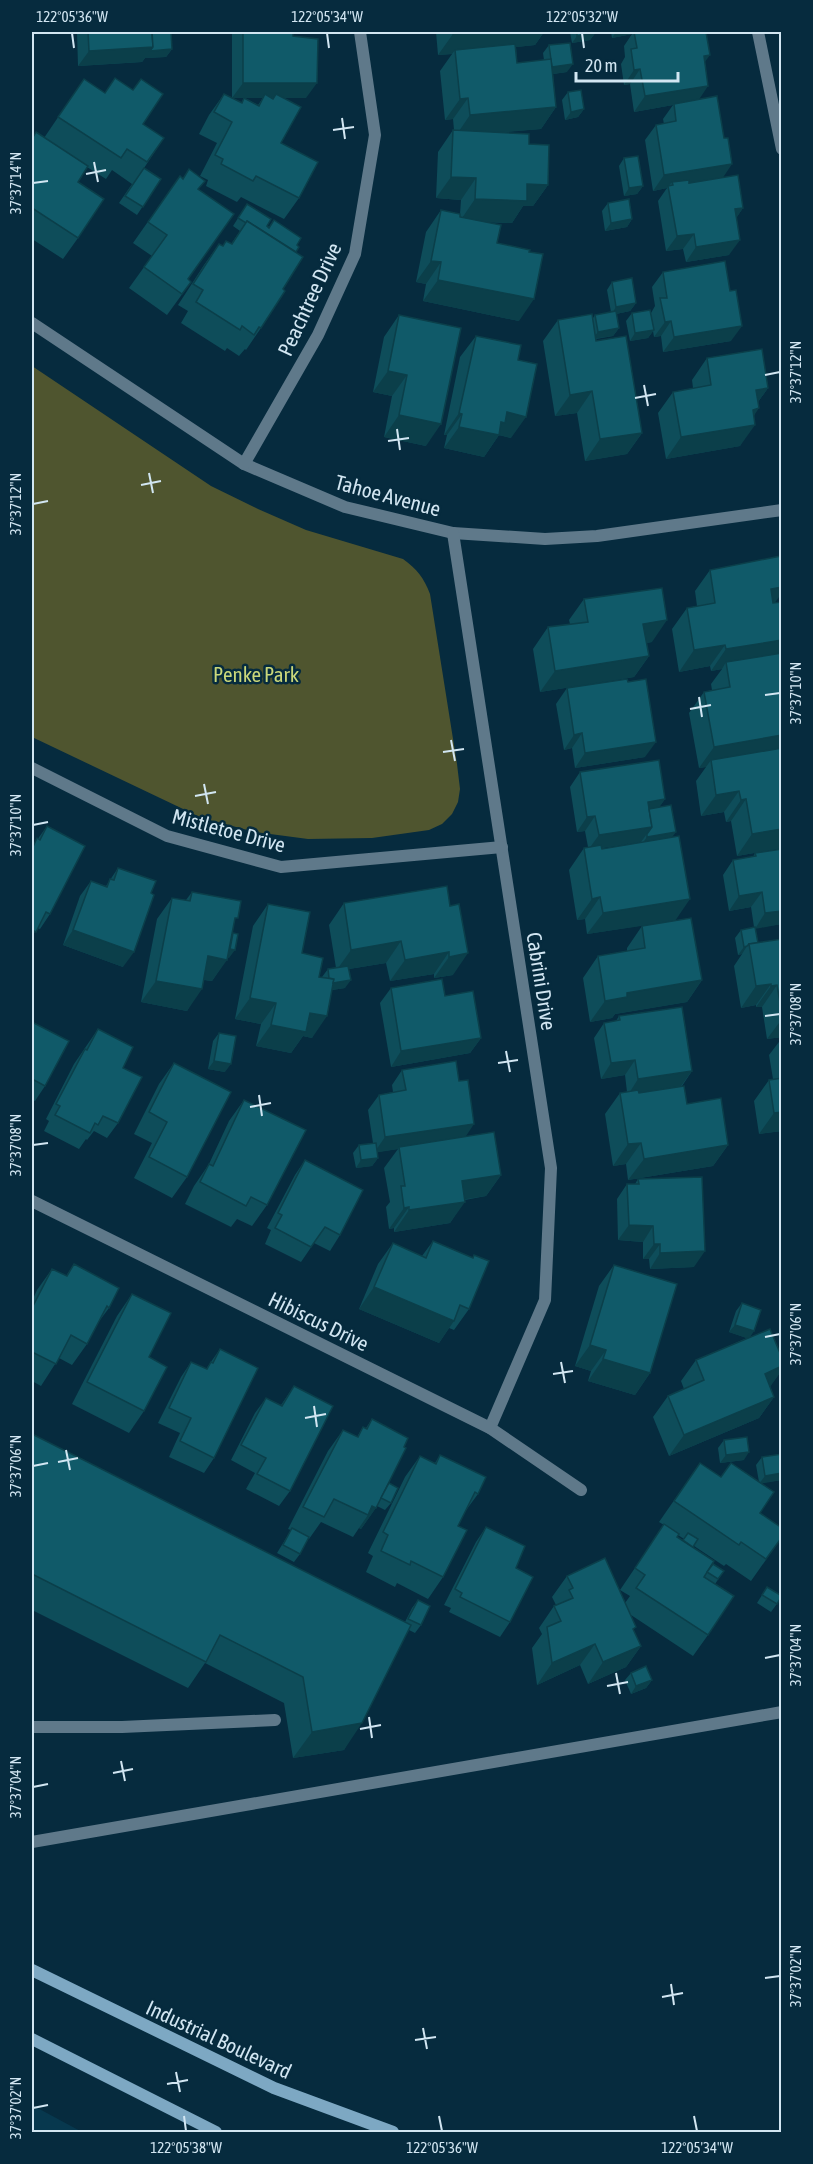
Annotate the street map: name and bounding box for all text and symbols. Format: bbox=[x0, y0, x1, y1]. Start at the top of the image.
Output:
text: 122°05'36"W bbox=[36, 8, 108, 25]
text: 122°05'34"W bbox=[291, 8, 363, 25]
text: 122°05'32"W bbox=[546, 8, 618, 25]
scale bar bbox=[576, 45, 678, 83]
text: 20 m bbox=[585, 55, 617, 76]
text: 37°37'14"N bbox=[7, 152, 24, 214]
street label: Peachtree Drive bbox=[272, 239, 346, 359]
text: 37°37'12"N bbox=[787, 341, 804, 403]
street label: Tahoe Avenue bbox=[333, 469, 443, 521]
text: 37°37'12"N bbox=[7, 473, 24, 535]
park label: Penke Park bbox=[213, 662, 299, 686]
text: 37°37'10"N bbox=[787, 662, 804, 724]
text: 37°37'10"N bbox=[7, 794, 24, 856]
street label: Mistletoe Drive bbox=[170, 803, 288, 857]
street label: Cabrini Drive bbox=[522, 930, 562, 1032]
text: 37°37'08"N bbox=[787, 983, 804, 1045]
text: 37°37'08"N bbox=[7, 1114, 24, 1176]
street label: Hibiscus Drive bbox=[265, 1286, 373, 1356]
text: 37°37'06"N bbox=[787, 1303, 804, 1365]
text: 37°37'06"N bbox=[7, 1435, 24, 1497]
text: 37°37'04"N bbox=[787, 1624, 804, 1686]
text: 37°37'04"N bbox=[7, 1756, 24, 1818]
text: 37°37'02"N bbox=[787, 1945, 804, 2007]
street label: Industrial Boulevard bbox=[143, 1995, 295, 2083]
text: 37°37'02"N bbox=[7, 2077, 24, 2139]
text: 122°05'38"W bbox=[150, 2139, 222, 2156]
text: 122°05'36"W bbox=[406, 2139, 478, 2156]
text: 122°05'34"W bbox=[661, 2139, 733, 2156]

